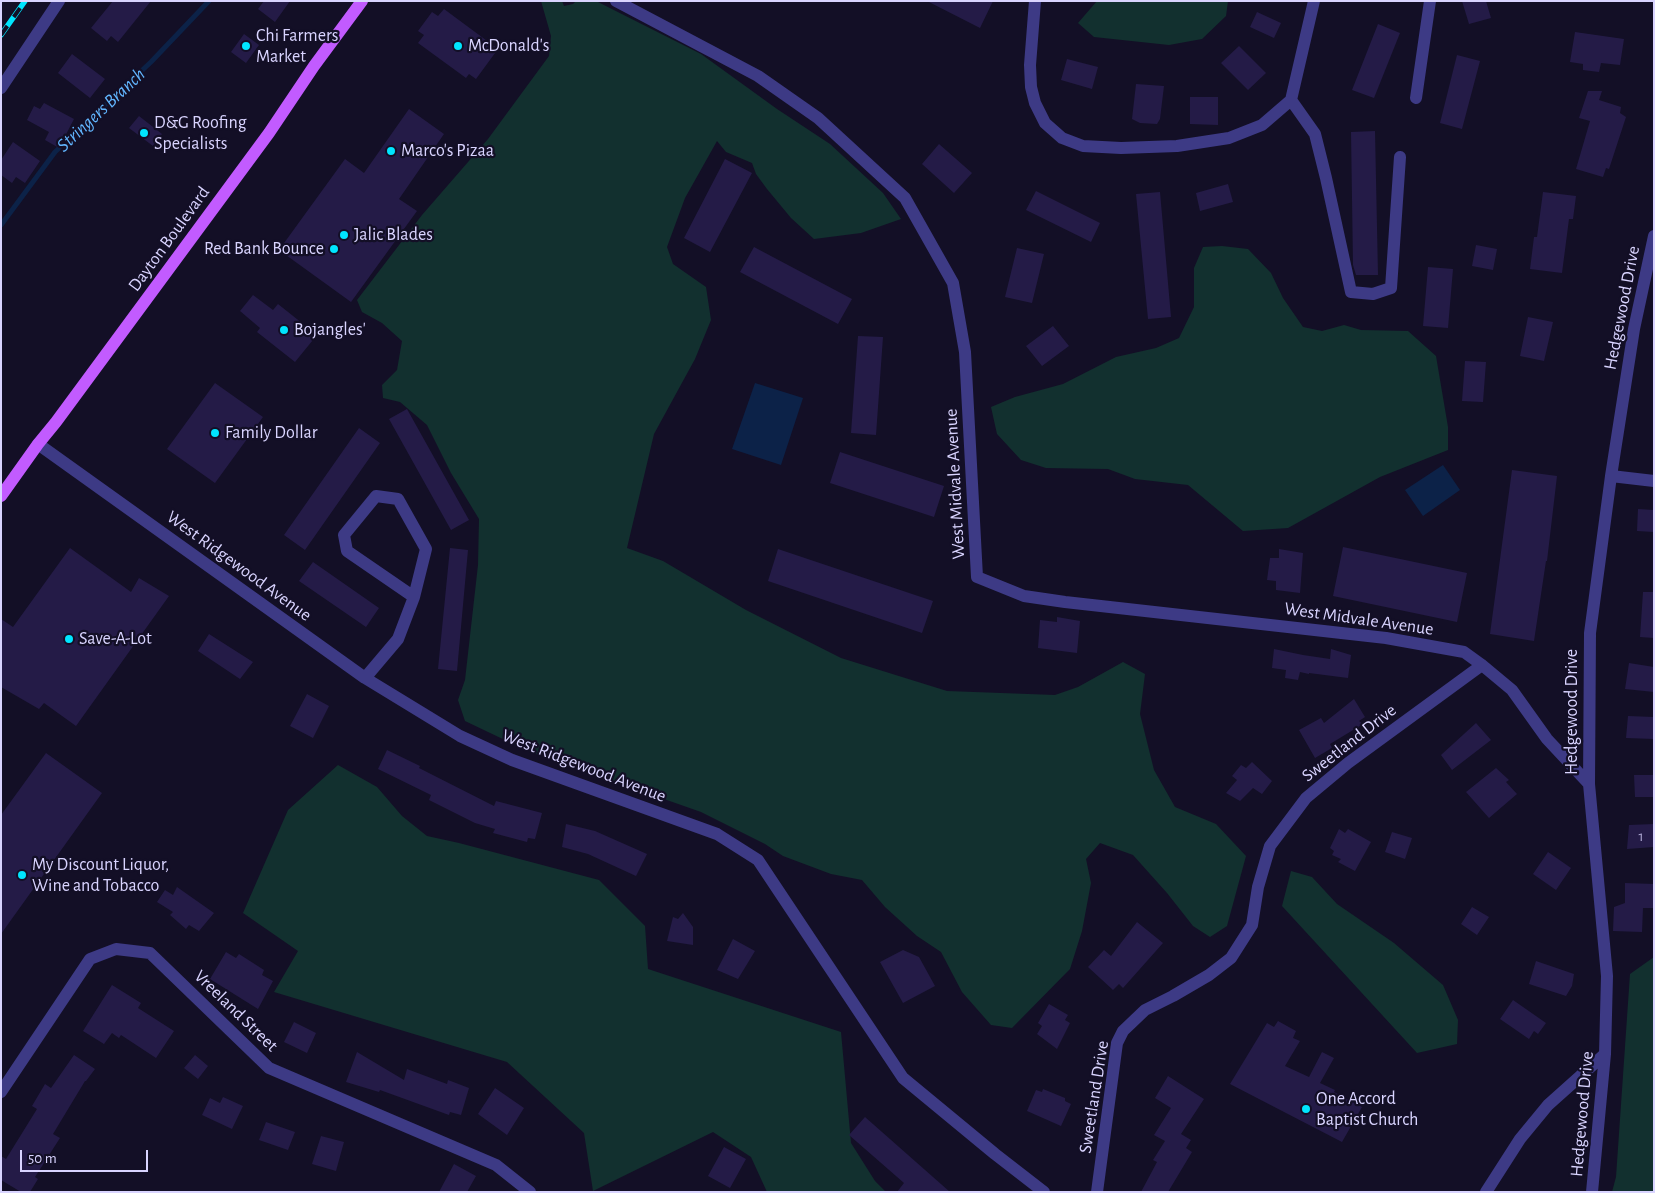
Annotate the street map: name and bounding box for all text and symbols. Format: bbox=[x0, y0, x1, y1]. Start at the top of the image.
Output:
place label: Chi Farmers Market bbox=[256, 25, 338, 68]
place label: McDonald's bbox=[468, 35, 550, 57]
marker: Chi Farmers Market bbox=[240, 40, 252, 52]
marker: McDonald's bbox=[452, 40, 464, 52]
water label: Stringers Branch bbox=[52, 63, 150, 157]
place label: D&G Roofing Specialists bbox=[154, 112, 247, 154]
marker: D&G Roofing Specialists bbox=[138, 127, 150, 139]
place label: Marco's Pizaa bbox=[401, 140, 494, 162]
marker: Marco's Pizaa bbox=[385, 145, 397, 157]
street label: Dayton Boulevard bbox=[124, 182, 214, 296]
place label: Jalic Blades bbox=[354, 224, 433, 246]
marker: Jalic Blades bbox=[338, 229, 350, 241]
place label: Red Bank Bounce bbox=[204, 238, 324, 260]
marker: Red Bank Bounce bbox=[328, 243, 340, 255]
street label: Hedgewood Drive bbox=[1599, 244, 1645, 372]
place label: Bojangles' bbox=[294, 319, 366, 341]
marker: Bojangles' bbox=[278, 324, 290, 336]
street label: West Midvale Avenue bbox=[940, 408, 970, 560]
place label: Family Dollar bbox=[225, 422, 318, 444]
marker: Family Dollar bbox=[209, 427, 221, 439]
street label: West Ridgewood Avenue bbox=[162, 506, 316, 626]
street label: West Midvale Avenue bbox=[1283, 598, 1435, 640]
place label: Save-A-Lot bbox=[79, 628, 152, 650]
marker: Save-A-Lot bbox=[63, 633, 75, 645]
street label: Hedgewood Drive bbox=[1561, 649, 1583, 775]
street label: Sweetland Drive bbox=[1297, 699, 1401, 787]
street label: West Ridgewood Avenue bbox=[499, 725, 669, 807]
house number: 1 bbox=[1638, 827, 1644, 845]
place label: My Discount Liquor, Wine and Tobacco bbox=[32, 854, 169, 896]
marker: My Discount Liquor, Wine and Tobacco bbox=[16, 869, 28, 881]
street label: Vreeland Street bbox=[190, 966, 282, 1056]
street label: Sweetland Drive bbox=[1074, 1039, 1114, 1155]
street label: Hedgewood Drive bbox=[1566, 1050, 1598, 1178]
place label: One Accord Baptist Church bbox=[1316, 1088, 1418, 1130]
marker: One Accord Baptist Church bbox=[1300, 1103, 1312, 1115]
scale bar bbox=[22, 1140, 150, 1172]
text: 50 m bbox=[28, 1151, 57, 1166]

